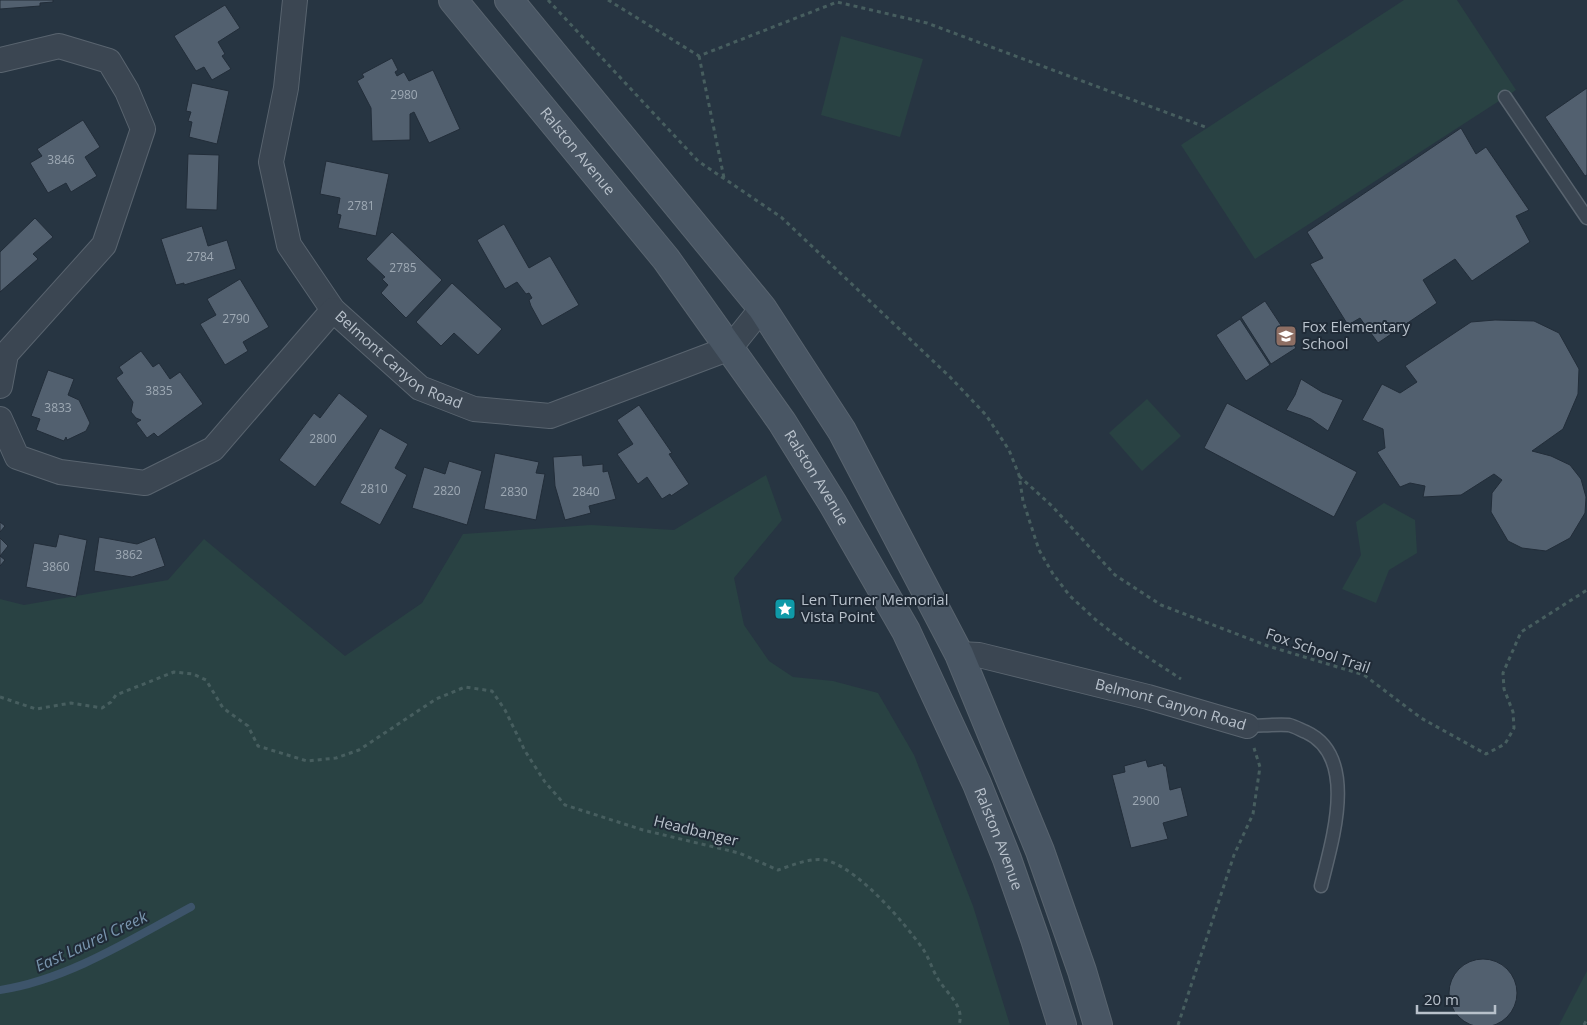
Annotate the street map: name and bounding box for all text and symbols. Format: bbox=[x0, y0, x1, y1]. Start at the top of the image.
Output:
house number: 2980 bbox=[390, 86, 418, 103]
street label: Ralston Avenue bbox=[536, 103, 620, 199]
house number: 3846 bbox=[47, 151, 75, 168]
house number: 2781 bbox=[347, 197, 375, 214]
house number: 2784 bbox=[186, 248, 214, 265]
house number: 2785 bbox=[389, 259, 417, 276]
street label: Belmont Canyon Road bbox=[331, 306, 466, 413]
house number: 2790 bbox=[222, 310, 250, 327]
place label: Fox Elementary School bbox=[1302, 316, 1410, 353]
school or university icon: Fox Elementary School bbox=[1274, 324, 1298, 348]
house number: 3835 bbox=[145, 382, 173, 399]
house number: 3833 bbox=[44, 399, 72, 416]
street label: Ralston Avenue bbox=[780, 426, 854, 529]
house number: 2800 bbox=[309, 430, 337, 447]
house number: 2810 bbox=[360, 480, 388, 497]
house number: 2820 bbox=[433, 482, 461, 499]
house number: 2830 bbox=[500, 483, 528, 500]
house number: 2840 bbox=[572, 483, 600, 500]
house number: 3862 bbox=[115, 546, 143, 563]
house number: 3860 bbox=[42, 558, 70, 575]
place label: Len Turner Memorial Vista Point bbox=[801, 589, 948, 626]
place icon: Len Turner Memorial Vista Point bbox=[773, 597, 797, 621]
street label: Fox School Trail bbox=[1263, 623, 1373, 677]
street label: Belmont Canyon Road bbox=[1093, 673, 1249, 734]
street label: Ralston Avenue bbox=[970, 784, 1028, 892]
house number: 2900 bbox=[1132, 792, 1160, 809]
street label: Headbanger bbox=[652, 810, 741, 850]
water label: East Laurel Creek bbox=[31, 905, 152, 977]
scale bar bbox=[1417, 982, 1494, 1014]
text: 20 m bbox=[1424, 989, 1459, 1009]

